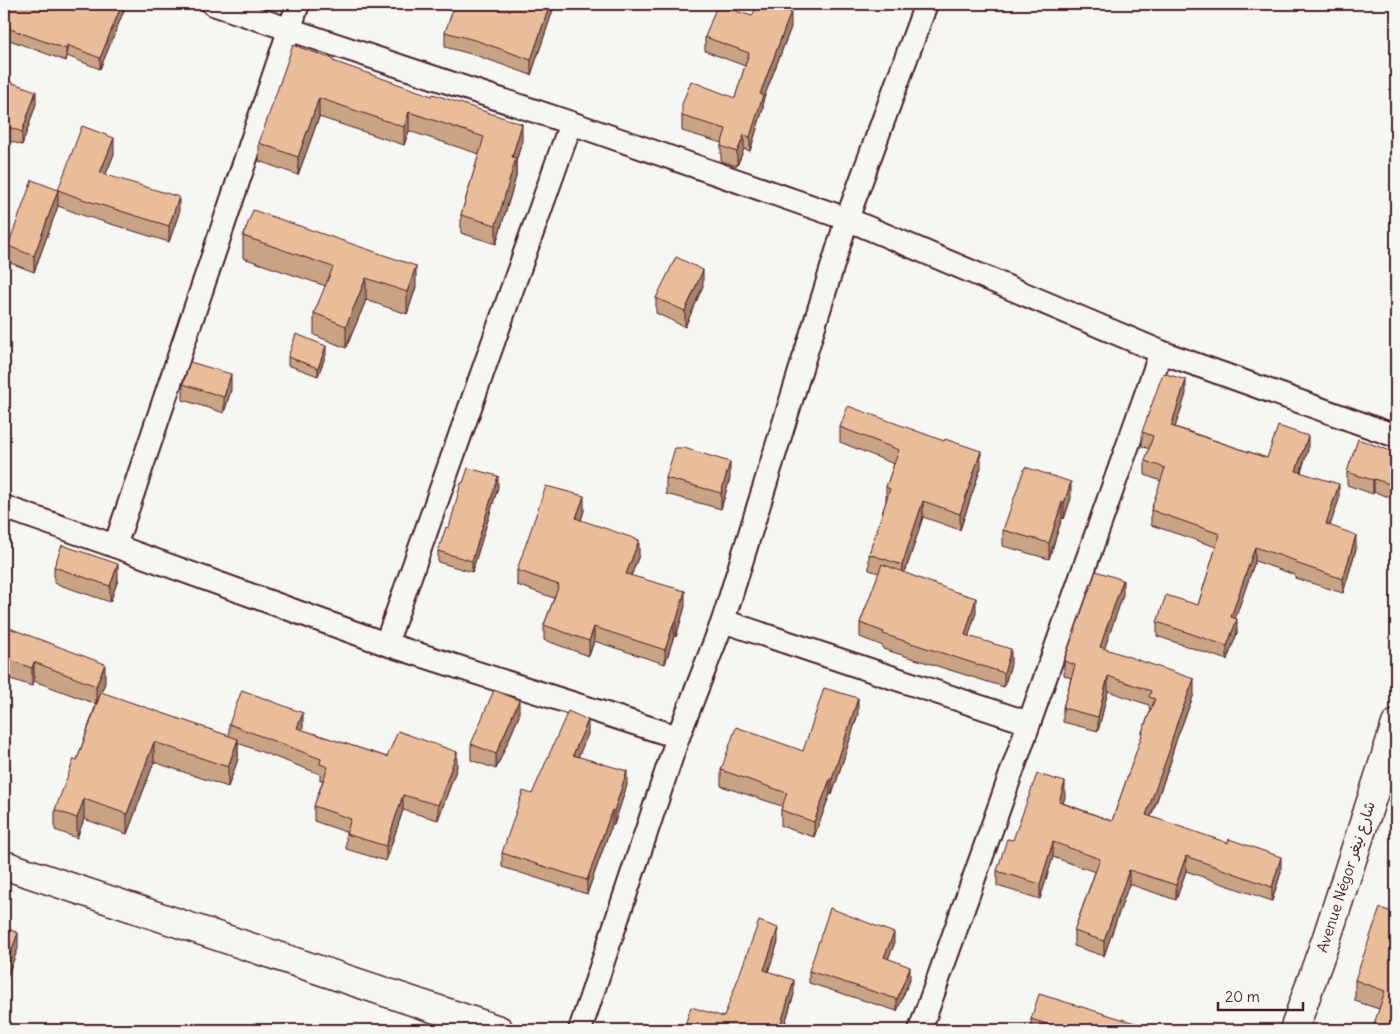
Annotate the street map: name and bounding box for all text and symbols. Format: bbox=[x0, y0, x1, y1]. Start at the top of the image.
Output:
street label: Avenue Négor شارع نيغر bbox=[1312, 799, 1380, 955]
scale bar bbox=[1218, 979, 1302, 1011]
text: 20 m bbox=[1225, 987, 1260, 1006]

